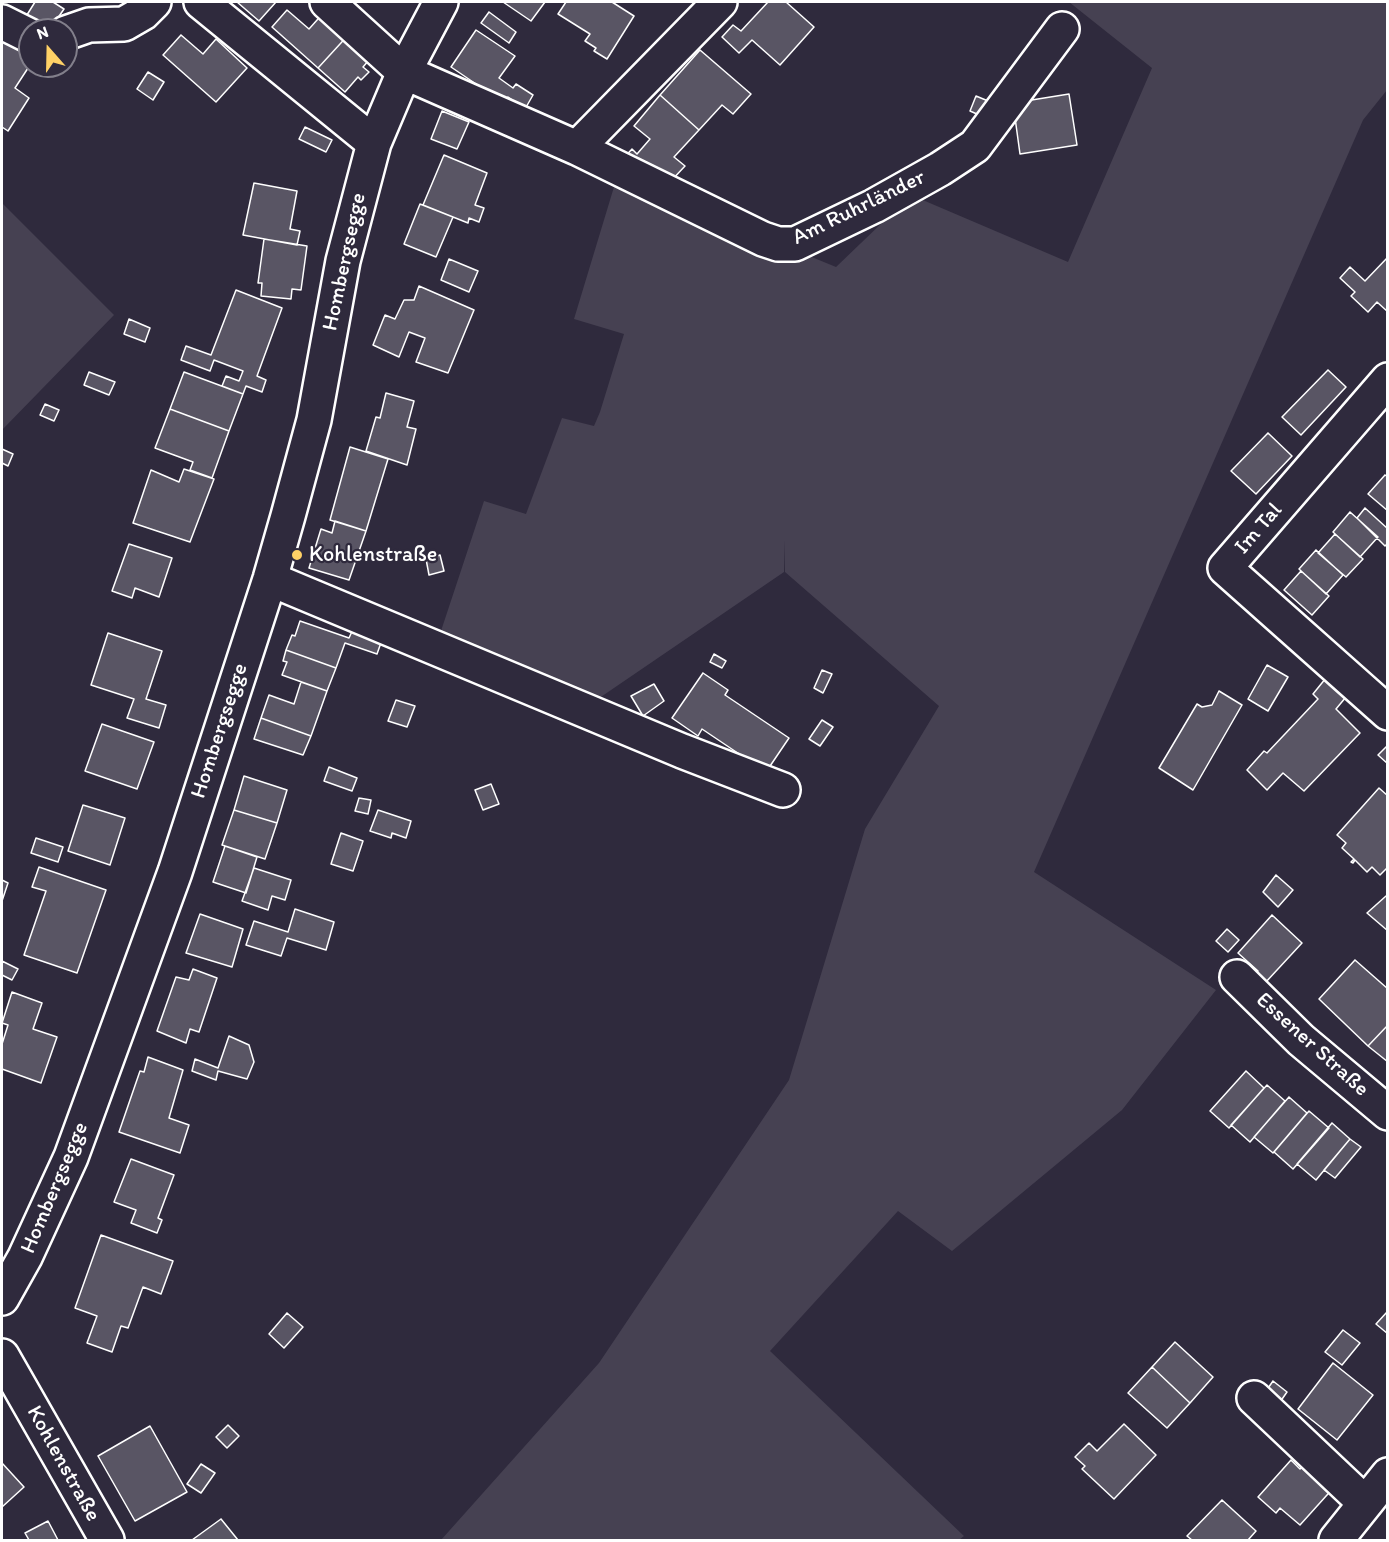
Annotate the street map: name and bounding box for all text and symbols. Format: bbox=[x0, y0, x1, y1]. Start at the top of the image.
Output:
north arrow bbox=[18, 18, 78, 78]
text: N bbox=[34, 22, 51, 43]
street label: Am Ruhrländer bbox=[788, 165, 930, 251]
street label: Hombergsegge bbox=[317, 191, 373, 333]
street label: Im Tal bbox=[1230, 498, 1288, 560]
place label: Kohlenstraße bbox=[309, 542, 437, 568]
marker: Kohlenstraße bbox=[290, 548, 304, 562]
street label: Hombergsegge bbox=[186, 660, 254, 802]
street label: Essener Straße bbox=[1250, 987, 1374, 1103]
street label: Hombergsegge bbox=[15, 1118, 95, 1258]
street label: Kohlenstraße bbox=[20, 1401, 106, 1527]

